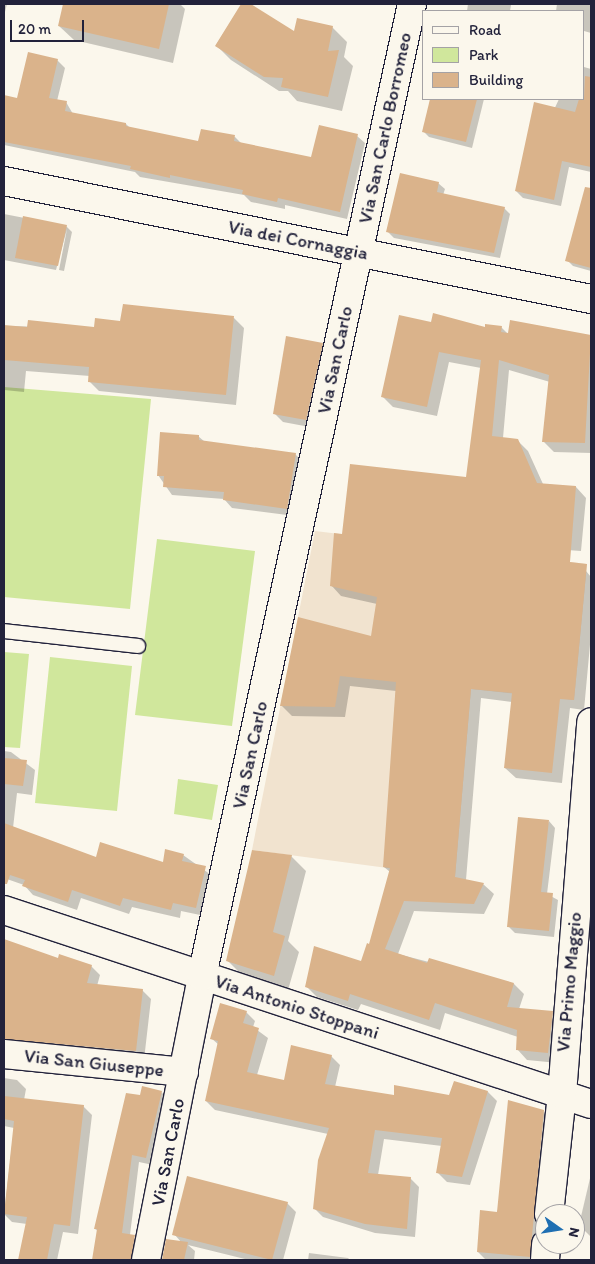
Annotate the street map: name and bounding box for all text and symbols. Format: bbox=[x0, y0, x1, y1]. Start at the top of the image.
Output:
scale bar bbox=[12, 10, 86, 42]
legend bbox=[422, 10, 585, 100]
text: 20 m bbox=[18, 20, 51, 38]
text: Road bbox=[469, 21, 501, 39]
street label: Via San Carlo Borromeo bbox=[354, 30, 416, 226]
text: Park bbox=[469, 46, 499, 64]
text: Building bbox=[469, 71, 523, 89]
street label: Via dei Cornaggia bbox=[226, 215, 370, 265]
street label: Via San Carlo bbox=[312, 304, 358, 416]
street label: Via San Carlo bbox=[227, 699, 273, 811]
street label: Via Primo Maggio bbox=[552, 911, 586, 1053]
street label: Via Antonio Stoppani bbox=[212, 970, 382, 1044]
street label: Via San Giuseppe bbox=[23, 1044, 165, 1082]
street label: Via San Carlo bbox=[146, 1096, 190, 1208]
north arrow bbox=[535, 1204, 585, 1254]
text: N bbox=[565, 1226, 583, 1239]

